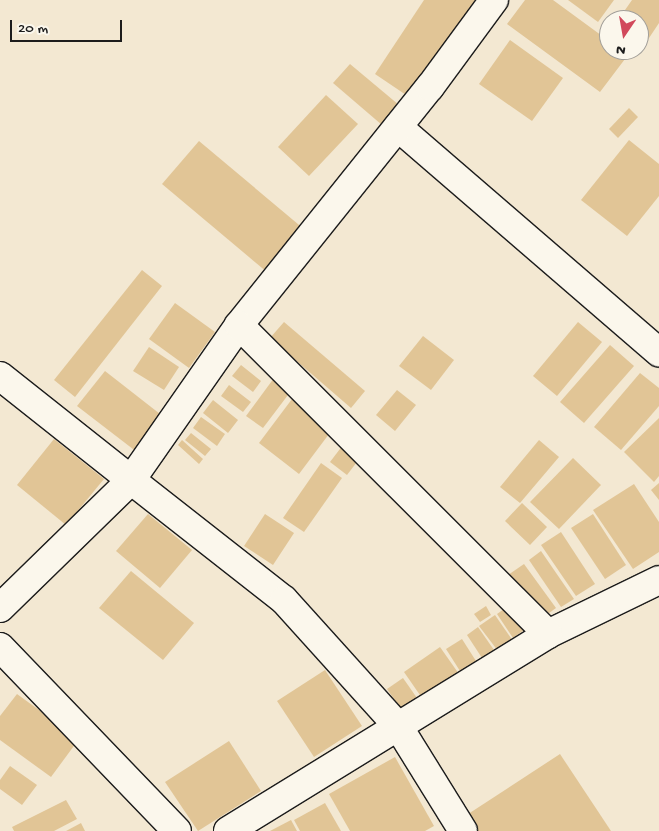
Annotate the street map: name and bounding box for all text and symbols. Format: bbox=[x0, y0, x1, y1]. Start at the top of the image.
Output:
scale bar bbox=[12, 10, 125, 42]
north arrow bbox=[599, 10, 649, 60]
text: 20 m bbox=[18, 20, 48, 38]
text: N bbox=[615, 40, 627, 58]

